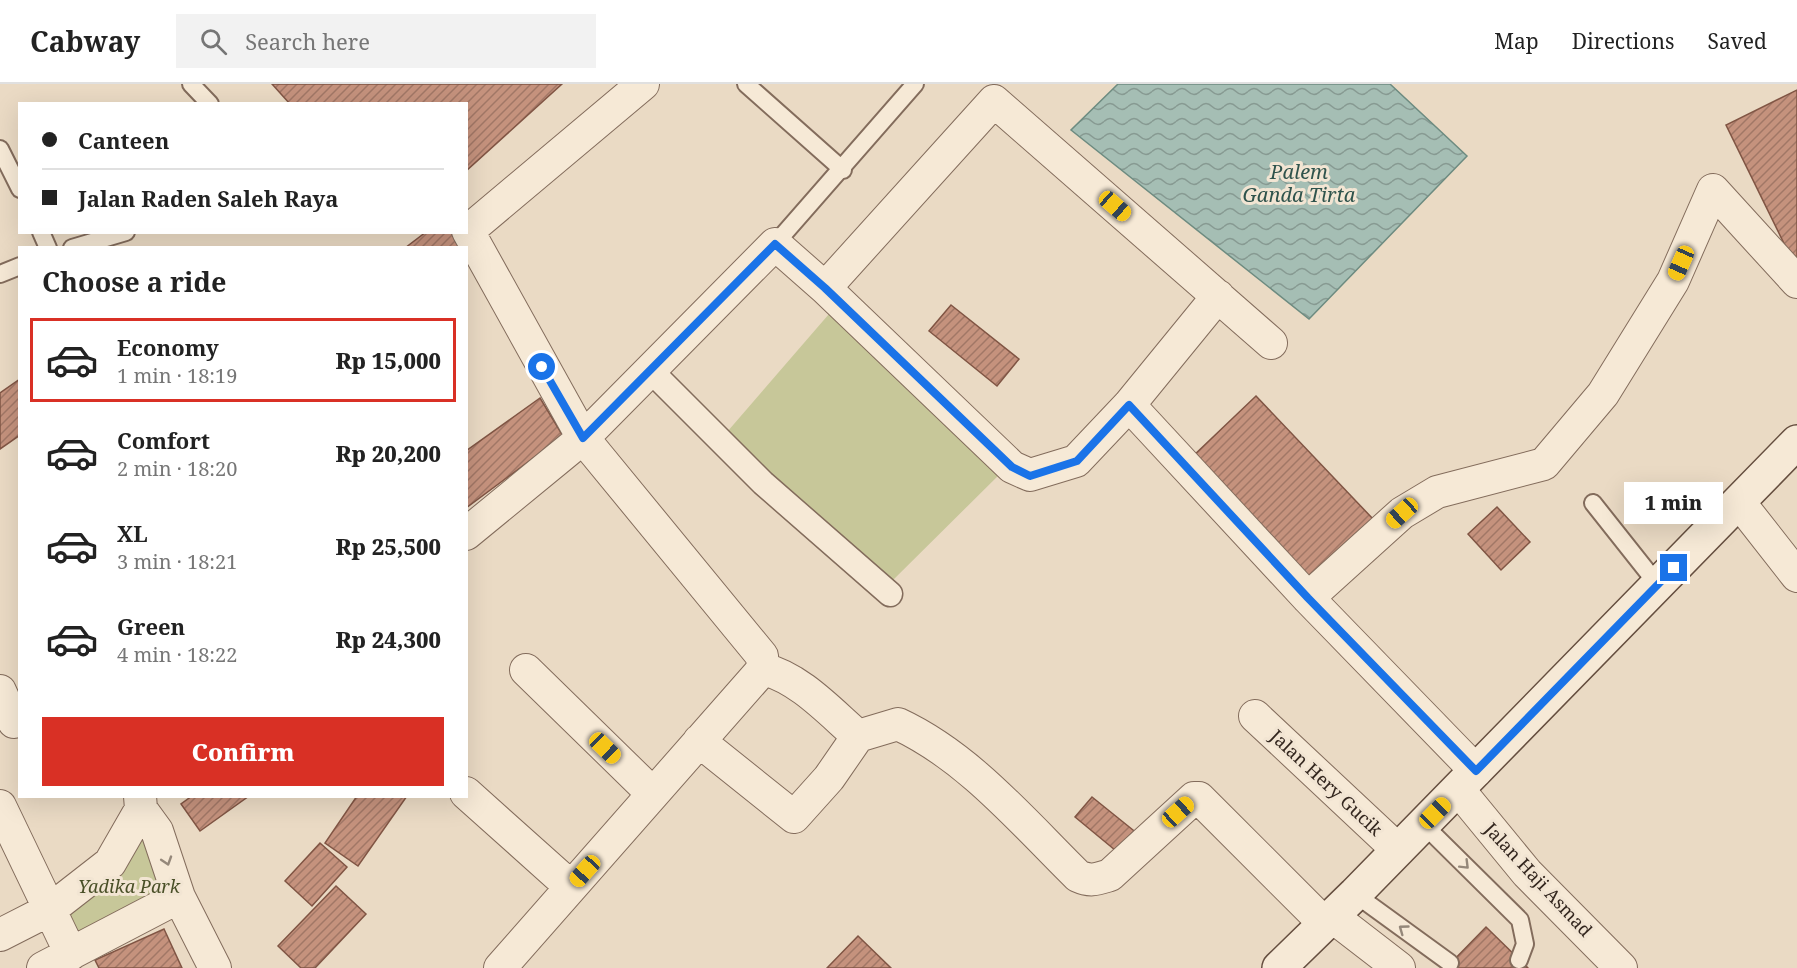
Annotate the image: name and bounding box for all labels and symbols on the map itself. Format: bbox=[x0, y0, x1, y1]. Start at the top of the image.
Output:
water label: Palem Ganda Tirta bbox=[1243, 158, 1356, 208]
car bbox=[1096, 187, 1134, 225]
car bbox=[1665, 243, 1697, 283]
route start bbox=[528, 353, 555, 380]
callout: 1 min bbox=[1624, 481, 1724, 523]
car bbox=[1383, 494, 1421, 532]
route end bbox=[1660, 554, 1687, 581]
street label: Jalan Hery Gucik bbox=[1265, 723, 1388, 841]
car bbox=[586, 729, 624, 767]
car bbox=[1159, 793, 1197, 831]
car bbox=[1416, 794, 1454, 832]
street label: Jalan Haji Asmad bbox=[1479, 816, 1598, 942]
car bbox=[566, 852, 604, 890]
one-way arrow bbox=[160, 855, 172, 866]
one-way arrow bbox=[1457, 858, 1468, 869]
park label: Yadika Park bbox=[78, 874, 181, 898]
one-way arrow bbox=[1398, 925, 1409, 936]

